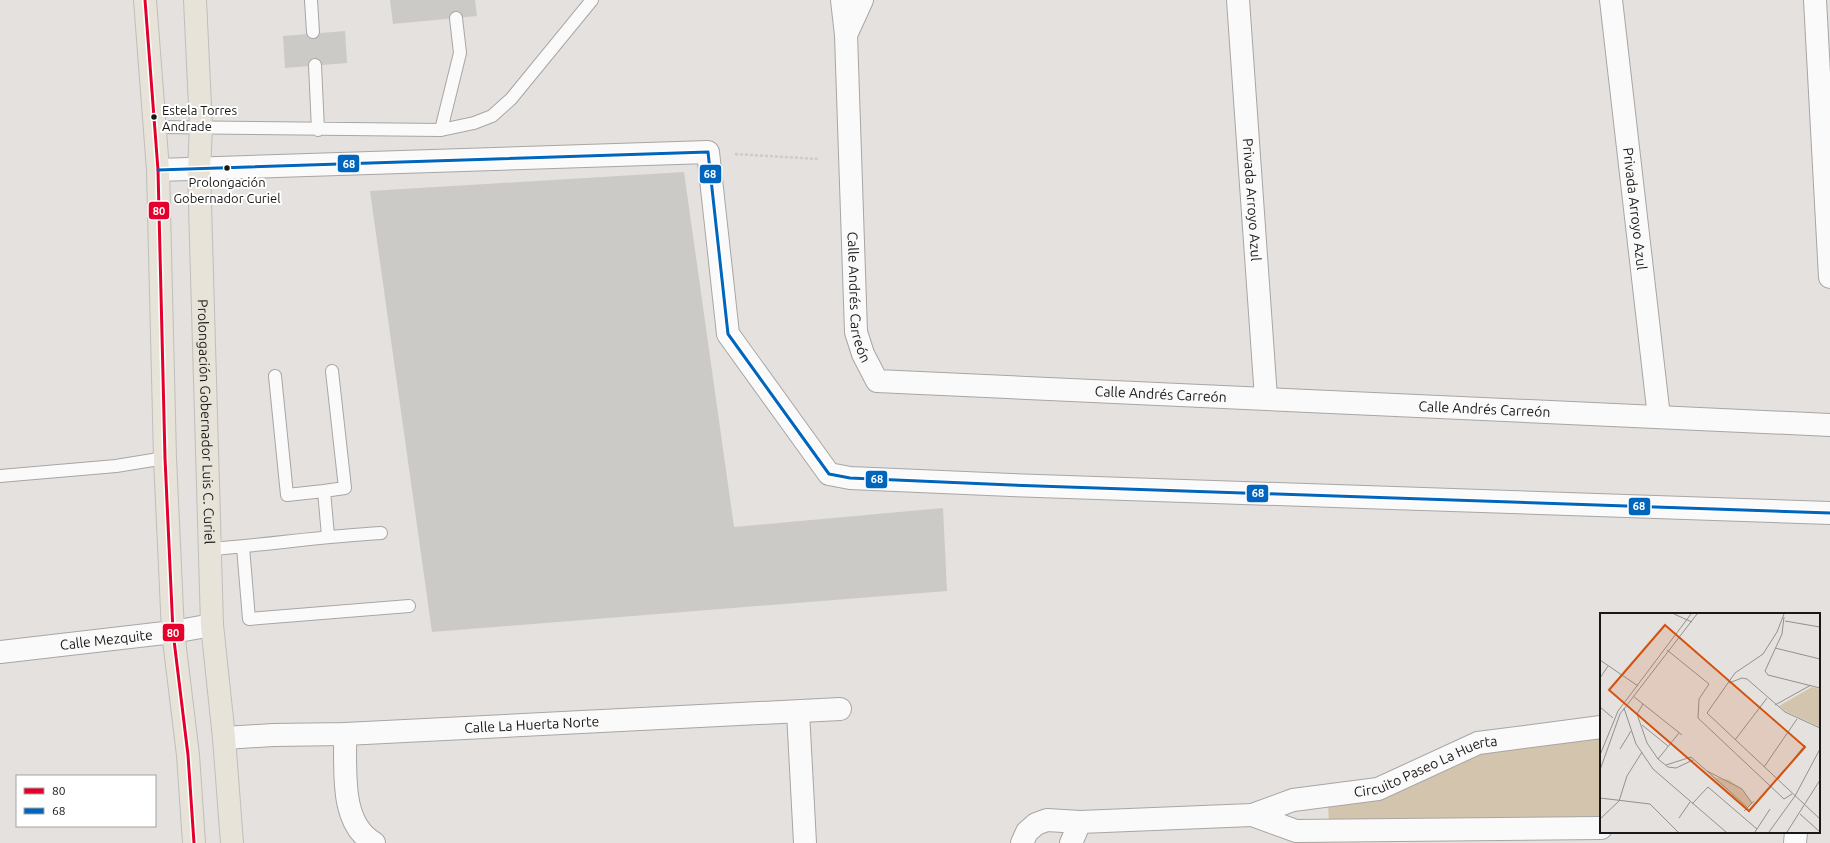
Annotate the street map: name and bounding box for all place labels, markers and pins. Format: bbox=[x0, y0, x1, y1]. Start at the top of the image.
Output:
place label: Estela Torres Andrade bbox=[162, 103, 238, 133]
marker: Estela Torres Andrade bbox=[149, 112, 159, 122]
marker: Prolongación Gobernador Curiel bbox=[222, 163, 232, 173]
place label: Prolongación Gobernador Curiel bbox=[173, 175, 281, 205]

